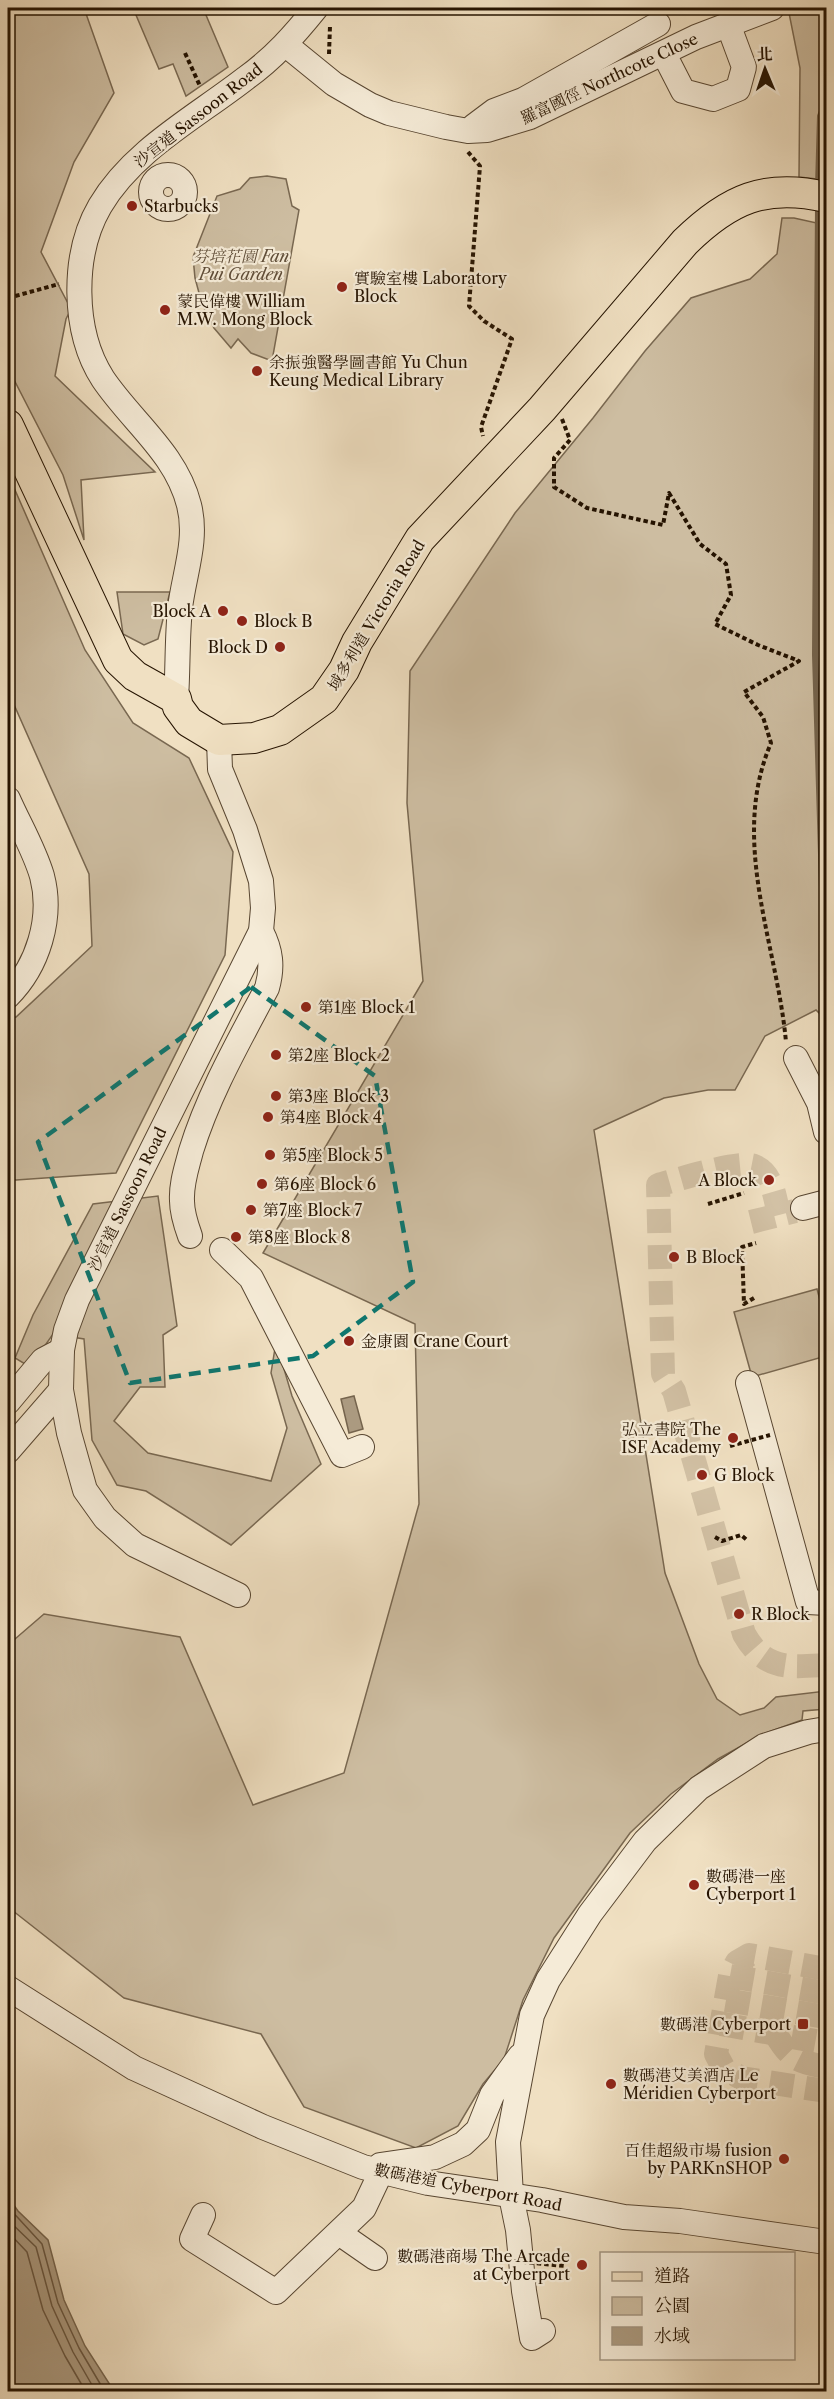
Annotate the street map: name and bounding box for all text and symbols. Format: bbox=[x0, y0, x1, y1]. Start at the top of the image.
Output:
street label: 羅富國徑 Northcote Close bbox=[517, 28, 701, 128]
north arrow bbox=[735, 39, 795, 99]
text: 北 bbox=[756, 44, 773, 64]
street label: 沙宣道 Sassoon Road bbox=[130, 58, 266, 171]
place label: Starbucks bbox=[144, 196, 219, 216]
marker: Starbucks bbox=[125, 199, 139, 213]
park label: 芬培花園 Fan Pui Garden bbox=[193, 246, 289, 284]
place label: 實驗室樓 Laboratory Block bbox=[354, 268, 508, 306]
marker: 實驗室樓 Laboratory Block bbox=[335, 280, 349, 294]
place label: 蒙民偉樓 William M.W. Mong Block bbox=[177, 291, 313, 329]
marker: 蒙民偉樓 William M.W. Mong Block bbox=[158, 303, 172, 317]
place label: 余振強醫學圖書館 Yu Chun Keung Medical Library bbox=[269, 352, 468, 390]
marker: 余振強醫學圖書館 Yu Chun Keung Medical Library bbox=[250, 364, 264, 378]
street label: 域多利道 Victoria Road bbox=[323, 536, 429, 694]
place label: Block A bbox=[153, 601, 212, 621]
marker: Block A bbox=[216, 604, 230, 618]
place label: Block B bbox=[254, 611, 312, 631]
marker: Block B bbox=[235, 614, 249, 628]
place label: Block D bbox=[208, 637, 268, 657]
marker: Block D bbox=[273, 640, 287, 654]
place label: 第1座 Block 1 bbox=[318, 997, 415, 1017]
marker: 第1座 Block 1 bbox=[299, 1000, 313, 1014]
place label: 第2座 Block 2 bbox=[288, 1045, 390, 1065]
marker: 第2座 Block 2 bbox=[269, 1048, 283, 1062]
place label: 第3座 Block 3 bbox=[288, 1086, 389, 1106]
marker: 第3座 Block 3 bbox=[269, 1089, 283, 1103]
place label: 第4座 Block 4 bbox=[280, 1107, 382, 1127]
marker: 第4座 Block 4 bbox=[261, 1110, 275, 1124]
street label: 沙宣道 Sassoon Road bbox=[83, 1124, 171, 1274]
place label: 第5座 Block 5 bbox=[282, 1145, 383, 1165]
marker: 第5座 Block 5 bbox=[263, 1148, 277, 1162]
place label: A Block bbox=[697, 1170, 758, 1190]
marker: A Block bbox=[762, 1173, 776, 1187]
place label: 第6座 Block 6 bbox=[274, 1174, 376, 1194]
marker: 第6座 Block 6 bbox=[255, 1177, 269, 1191]
place label: 第7座 Block 7 bbox=[263, 1200, 362, 1220]
marker: 第7座 Block 7 bbox=[244, 1203, 258, 1217]
place label: 第8座 Block 8 bbox=[248, 1227, 350, 1247]
marker: 第8座 Block 8 bbox=[229, 1230, 243, 1244]
place label: B Block bbox=[686, 1247, 745, 1267]
marker: B Block bbox=[667, 1250, 681, 1264]
place label: 金康園 Crane Court bbox=[361, 1331, 509, 1351]
marker: 金康園 Crane Court bbox=[342, 1334, 356, 1348]
place label: 弘立書院 The ISF Academy bbox=[621, 1419, 722, 1457]
marker: 弘立書院 The ISF Academy bbox=[726, 1431, 740, 1445]
place label: G Block bbox=[714, 1465, 775, 1485]
marker: G Block bbox=[695, 1468, 709, 1482]
place label: R Block bbox=[751, 1604, 810, 1624]
marker: R Block bbox=[732, 1607, 746, 1621]
place label: 數碼港一座 Cyberport 1 bbox=[706, 1866, 796, 1904]
marker: 數碼港一座 Cyberport 1 bbox=[687, 1878, 701, 1892]
place label: 數碼港 Cyberport bbox=[660, 2014, 791, 2034]
marker: 數碼港 Cyberport bbox=[796, 2017, 810, 2031]
place label: 數碼港艾美酒店 Le Méridien Cyberport bbox=[623, 2065, 776, 2103]
marker: 數碼港艾美酒店 Le Méridien Cyberport bbox=[604, 2077, 618, 2091]
place label: 百佳超級市場 fusion by PARKnSHOP bbox=[625, 2140, 772, 2178]
marker: 百佳超級市場 fusion by PARKnSHOP bbox=[777, 2152, 791, 2166]
street label: 數碼港道 Cyberport Road bbox=[372, 2159, 564, 2215]
place label: 數碼港商場 The Arcade at Cyberport bbox=[397, 2246, 570, 2284]
legend bbox=[600, 2252, 795, 2360]
marker: 數碼港商場 The Arcade at Cyberport bbox=[575, 2258, 589, 2272]
text: 道路 bbox=[654, 2265, 690, 2287]
text: 公園 bbox=[654, 2295, 690, 2317]
text: 水域 bbox=[654, 2325, 690, 2347]

